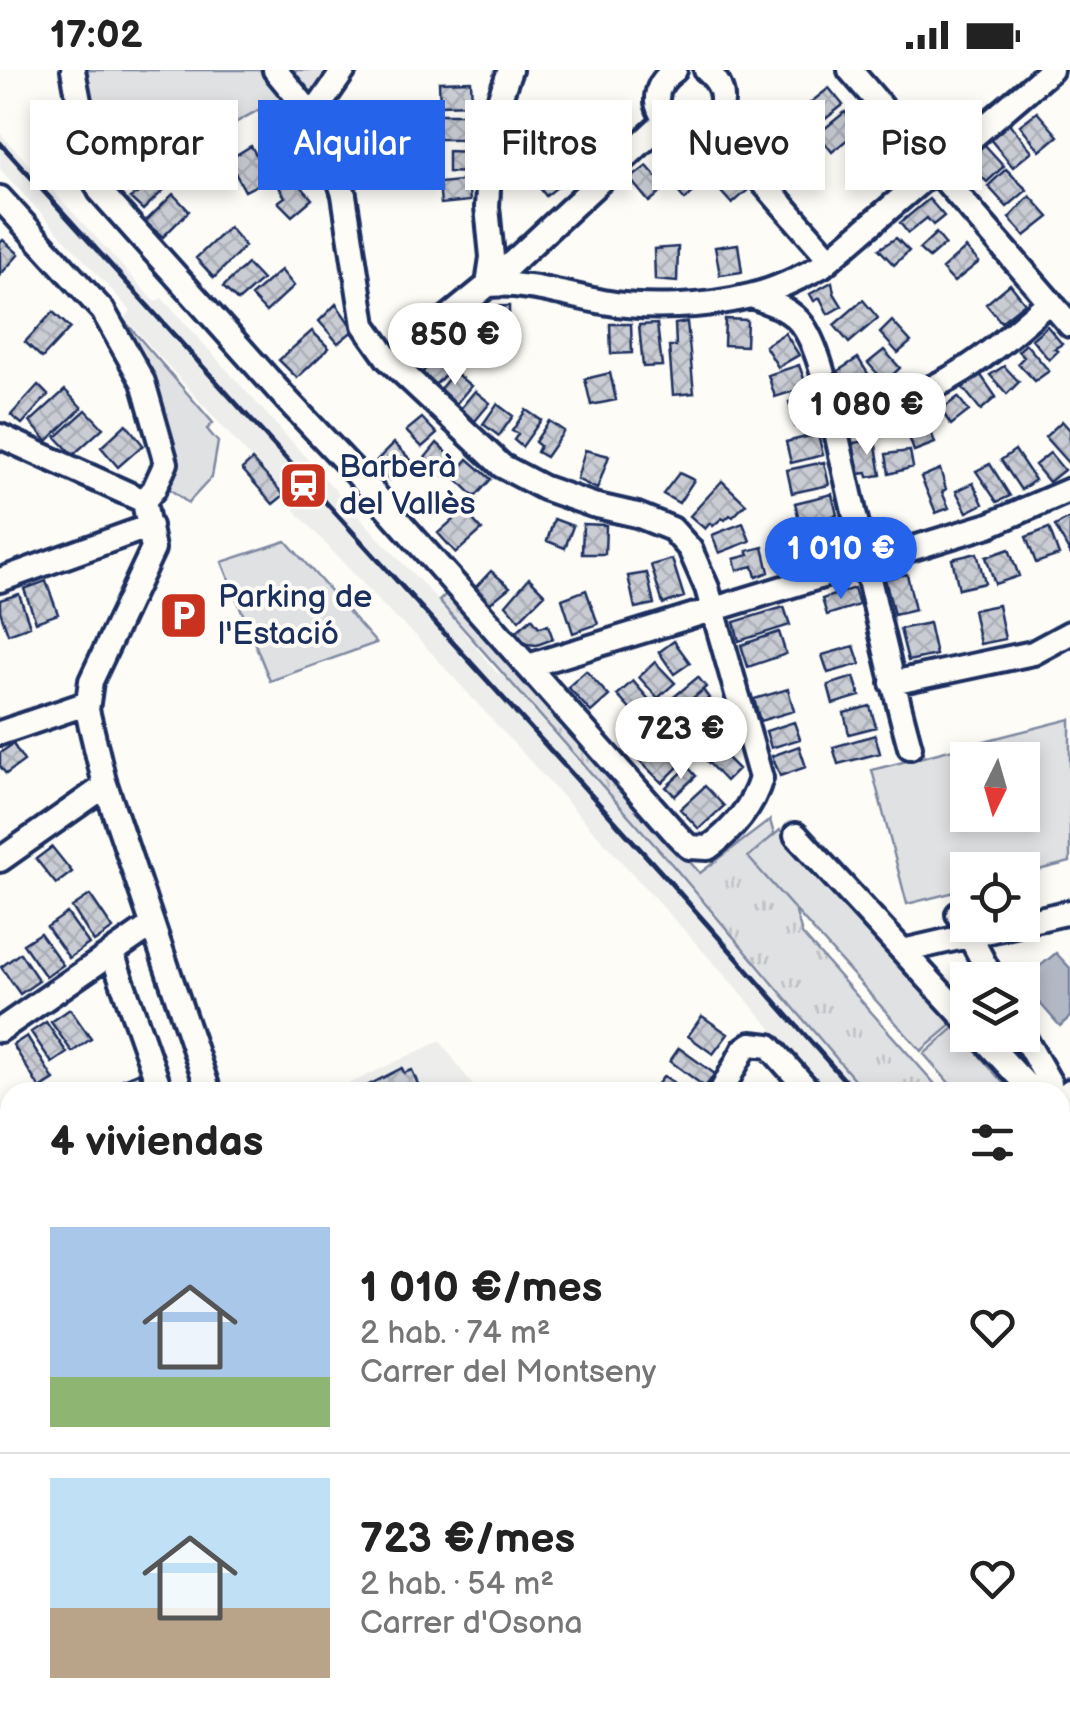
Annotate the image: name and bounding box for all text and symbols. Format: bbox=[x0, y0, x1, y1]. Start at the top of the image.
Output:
text: 17:02 bbox=[50, 13, 143, 58]
chip: Comprar bbox=[30, 100, 238, 190]
chip: Alquilar bbox=[258, 100, 445, 190]
chip: Filtros bbox=[465, 100, 632, 190]
chip: Nuevo bbox=[652, 100, 825, 190]
chip: Piso bbox=[845, 100, 982, 190]
pin: 850 € bbox=[385, 303, 525, 388]
text: 850 € bbox=[410, 316, 500, 355]
pin: 1 080 € bbox=[775, 373, 959, 458]
text: 1 080 € bbox=[810, 386, 924, 425]
place label: Barberà del Vallès bbox=[339, 448, 476, 524]
station icon: Barberà del Vallès bbox=[278, 459, 330, 511]
pin: 1 010 € bbox=[749, 517, 933, 602]
text: 1 010 € bbox=[787, 530, 895, 569]
place label: Parking de l'Estació bbox=[218, 578, 372, 654]
parking icon: Parking de l'Estació bbox=[157, 589, 209, 641]
pin: 723 € bbox=[611, 697, 751, 782]
text: 723 € bbox=[637, 710, 725, 749]
north arrow bbox=[950, 742, 1040, 832]
map controls bbox=[950, 742, 1040, 1052]
button: locate bbox=[950, 852, 1040, 942]
button: layers bbox=[950, 962, 1040, 1052]
icon: filters bbox=[965, 1115, 1020, 1170]
text: 4 viviendas bbox=[50, 1117, 263, 1168]
text: 1 010 €/mes bbox=[360, 1263, 602, 1314]
icon: home bbox=[130, 1267, 250, 1387]
icon: heart bbox=[965, 1300, 1020, 1355]
text: 2 hab. · 74 m² bbox=[360, 1314, 551, 1353]
text: Carrer del Montseny bbox=[360, 1353, 656, 1392]
text: 723 €/mes bbox=[360, 1514, 575, 1565]
icon: home bbox=[130, 1518, 250, 1638]
icon: heart bbox=[965, 1551, 1020, 1606]
text: 2 hab. · 54 m² bbox=[360, 1565, 554, 1604]
text: Carrer d'Osona bbox=[360, 1604, 583, 1643]

